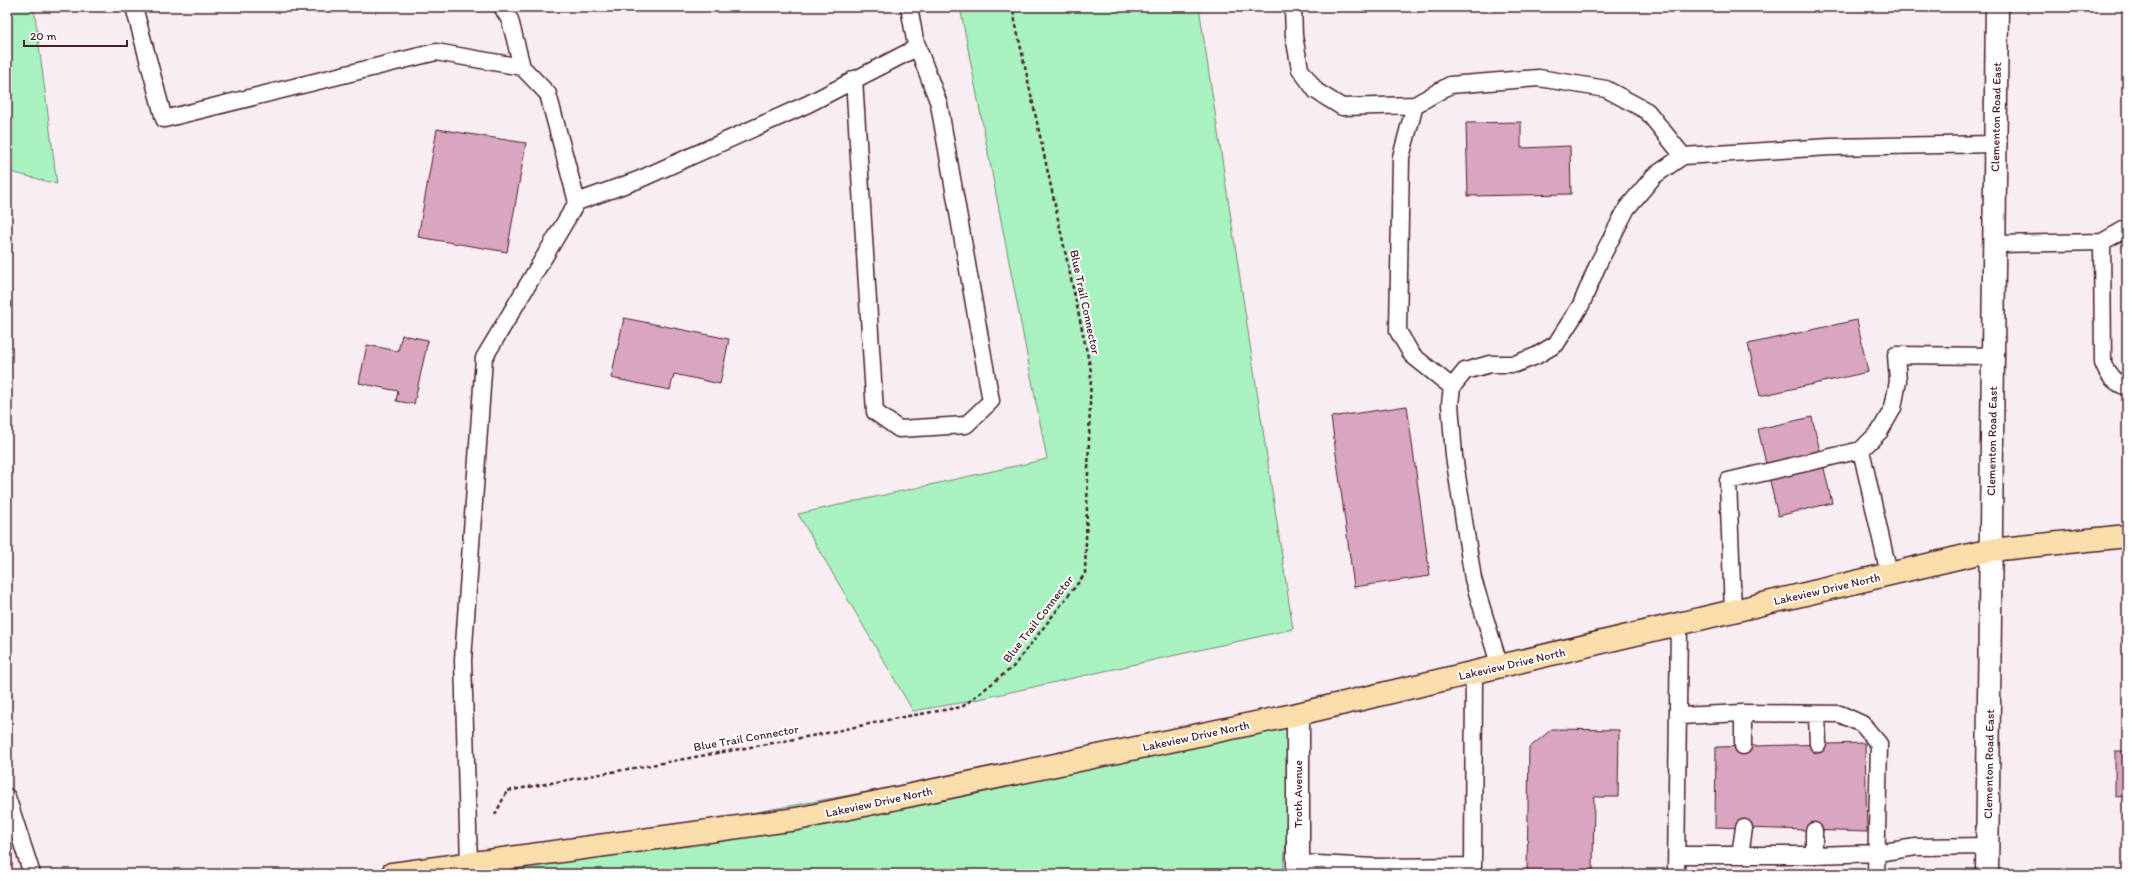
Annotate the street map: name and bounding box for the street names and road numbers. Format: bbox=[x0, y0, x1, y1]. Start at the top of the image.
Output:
street label: Clementon Road East bbox=[1988, 61, 2004, 172]
street label: Blue Trail Connector bbox=[1067, 248, 1103, 356]
street label: Clementon Road East bbox=[1984, 385, 2000, 496]
street label: Lakeview Drive North bbox=[1772, 570, 1882, 608]
street label: Blue Trail Connector bbox=[1000, 572, 1077, 665]
street label: Lakeview Drive North bbox=[1457, 645, 1567, 683]
street label: Clementon Road East bbox=[1981, 708, 1997, 819]
street label: Lakeview Drive North bbox=[1141, 718, 1251, 754]
street label: Blue Trail Connector bbox=[692, 722, 800, 754]
street label: Troth Avenue bbox=[1291, 760, 1305, 828]
street label: Lakeview Drive North bbox=[824, 784, 934, 820]

